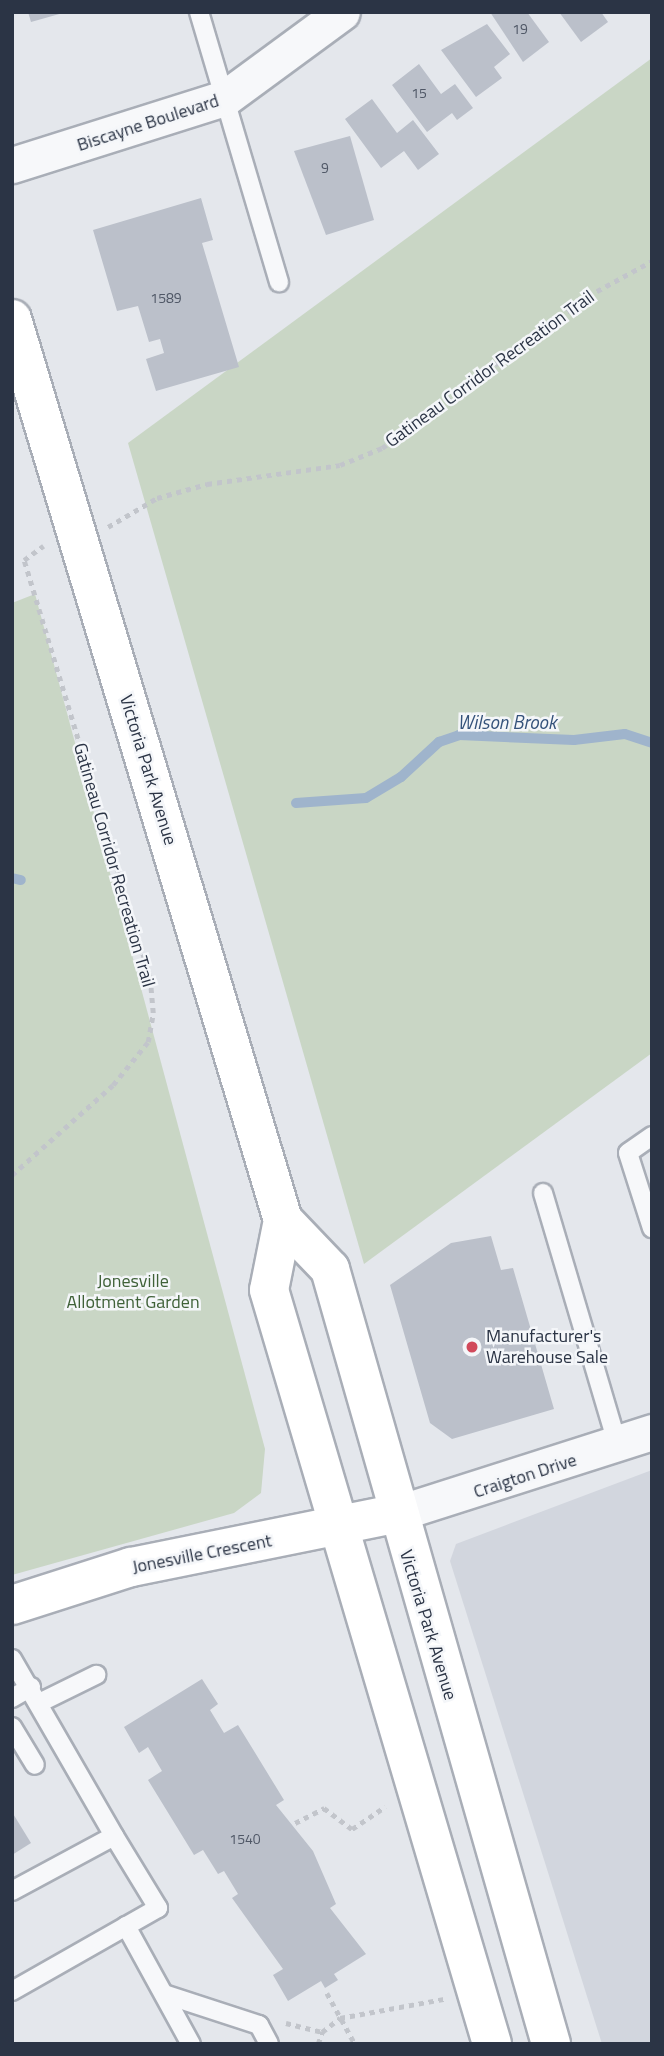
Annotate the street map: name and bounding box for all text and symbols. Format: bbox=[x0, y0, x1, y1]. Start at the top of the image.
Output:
house number: 19 bbox=[512, 21, 528, 37]
house number: 15 bbox=[411, 85, 427, 101]
street label: Biscayne Boulevard bbox=[74, 90, 222, 156]
house number: 9 bbox=[321, 160, 329, 176]
street label: Gatineau Corridor Recreation Trail bbox=[381, 286, 599, 452]
house number: 1589 bbox=[150, 290, 182, 306]
street label: Victoria Park Avenue bbox=[115, 692, 181, 848]
water label: Wilson Brook bbox=[458, 711, 556, 733]
street label: Gatineau Corridor Recreation Trail bbox=[69, 740, 159, 990]
park label: Jonesville Allotment Garden bbox=[66, 1271, 200, 1314]
place label: Manufacturer's Warehouse Sale bbox=[486, 1326, 608, 1368]
marker: Manufacturer's Warehouse Sale bbox=[464, 1339, 480, 1355]
street label: Craigton Drive bbox=[471, 1449, 579, 1503]
street label: Jonesville Crescent bbox=[130, 1530, 274, 1578]
street label: Victoria Park Avenue bbox=[395, 1547, 461, 1703]
house number: 1540 bbox=[229, 1831, 261, 1847]

